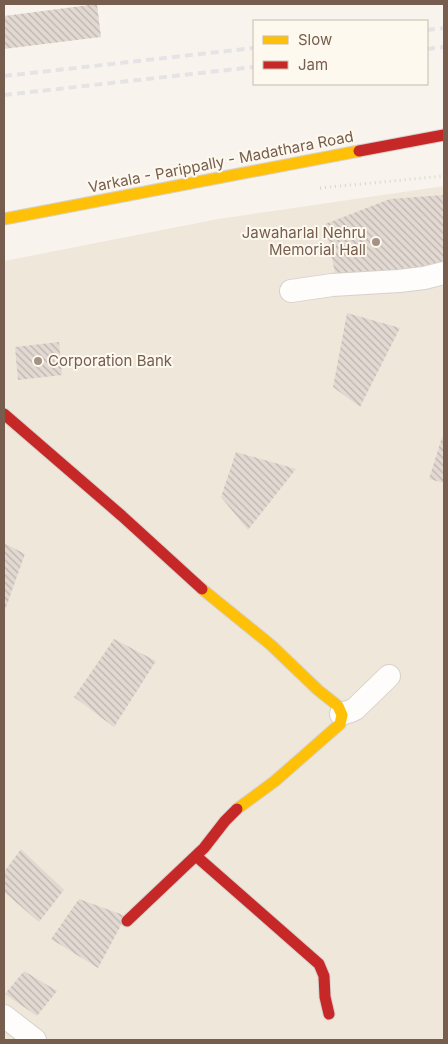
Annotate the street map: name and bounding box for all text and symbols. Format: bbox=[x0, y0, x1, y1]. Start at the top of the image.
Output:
legend bbox=[253, 20, 428, 85]
text: Slow bbox=[298, 30, 332, 49]
text: Jam bbox=[298, 55, 328, 74]
street label: Varkala - Parippally - Madathara Road bbox=[87, 126, 355, 197]
place label: Jawaharlal Nehru Memorial Hall bbox=[242, 223, 366, 259]
marker: Jawaharlal Nehru Memorial Hall bbox=[370, 236, 382, 248]
place label: Corporation Bank bbox=[48, 351, 173, 370]
marker: Corporation Bank bbox=[32, 355, 44, 367]

